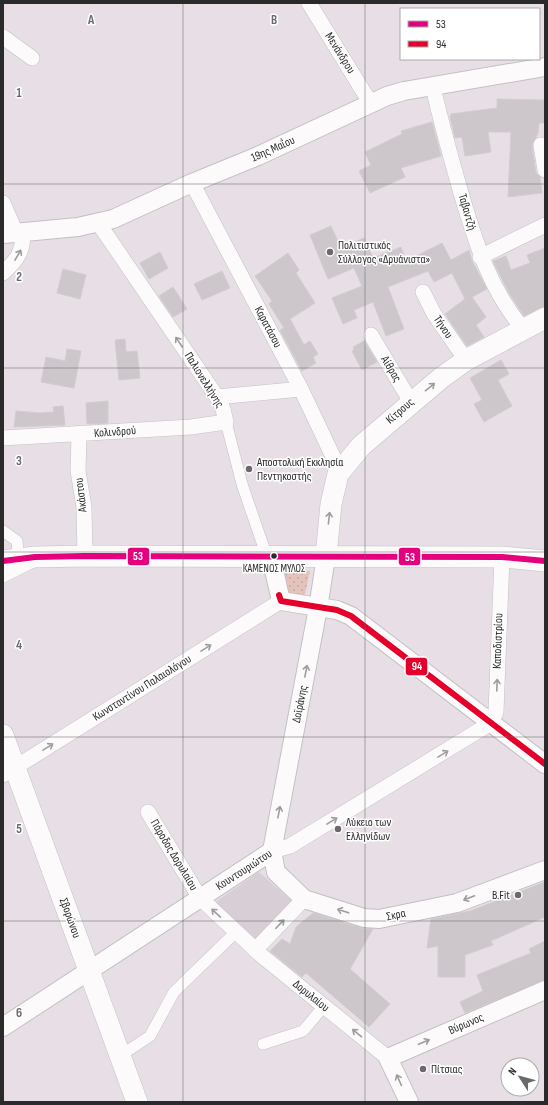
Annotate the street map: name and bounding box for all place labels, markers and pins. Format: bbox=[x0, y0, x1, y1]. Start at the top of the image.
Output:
place label: Πολιτιστικός Σύλλογος «Δρυάνιστα» bbox=[338, 238, 431, 267]
marker: Πολιτιστικός Σύλλογος «Δρυάνιστα» bbox=[325, 247, 335, 257]
place label: Αποστολική Εκκλησία Πεντηκοστής bbox=[256, 455, 343, 484]
marker: Αποστολική Εκκλησία Πεντηκοστής bbox=[244, 464, 254, 474]
marker: ΚΑΜΕΝΟΣ ΜΥΛΟΣ bbox=[269, 551, 279, 561]
place label: ΚΑΜΕΝΟΣ ΜΥΛΟΣ bbox=[243, 562, 306, 575]
place label: Λύκειο των Ελληνίδων bbox=[345, 815, 391, 844]
marker: Λύκειο των Ελληνίδων bbox=[333, 824, 343, 834]
place label: B.Fit bbox=[492, 888, 510, 903]
marker: B.Fit bbox=[513, 890, 523, 900]
place label: Πίτσιας bbox=[431, 1062, 463, 1077]
marker: Πίτσιας bbox=[418, 1064, 428, 1074]

